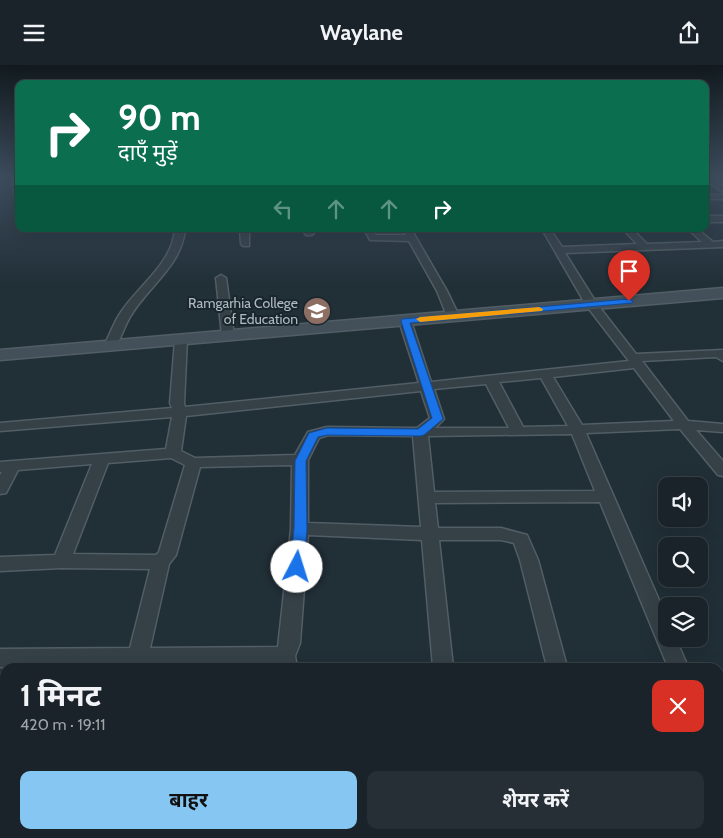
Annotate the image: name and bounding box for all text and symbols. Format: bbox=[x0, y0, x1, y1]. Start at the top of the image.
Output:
icon: menu bbox=[20, 19, 48, 47]
text: Waylane bbox=[320, 19, 403, 46]
icon: share bbox=[675, 19, 703, 47]
text: 90 m bbox=[118, 96, 201, 139]
icon: right bbox=[35, 100, 100, 165]
text: दाएँ मुड़ें bbox=[118, 139, 177, 166]
icon: left bbox=[269, 195, 297, 223]
icon: ahead bbox=[322, 195, 350, 223]
icon: ahead bbox=[375, 195, 403, 223]
icon: right bbox=[428, 195, 456, 223]
pin bbox=[608, 250, 650, 301]
icon: arrive bbox=[615, 257, 643, 285]
place label: Ramgarhia College of Education bbox=[188, 294, 298, 328]
school or university icon: Ramgarhia College of Education bbox=[302, 296, 332, 326]
map controls bbox=[658, 477, 708, 647]
button: sound bbox=[658, 477, 708, 527]
button: search bbox=[658, 537, 708, 587]
position arrow bbox=[270, 540, 322, 592]
button: layers bbox=[658, 597, 708, 647]
text: 1 मिनट bbox=[20, 677, 101, 714]
button: close bbox=[652, 680, 704, 732]
text: 420 m · 19:11 bbox=[20, 715, 106, 734]
button: बाहर bbox=[20, 771, 357, 829]
button: शेयर करें bbox=[367, 771, 704, 829]

